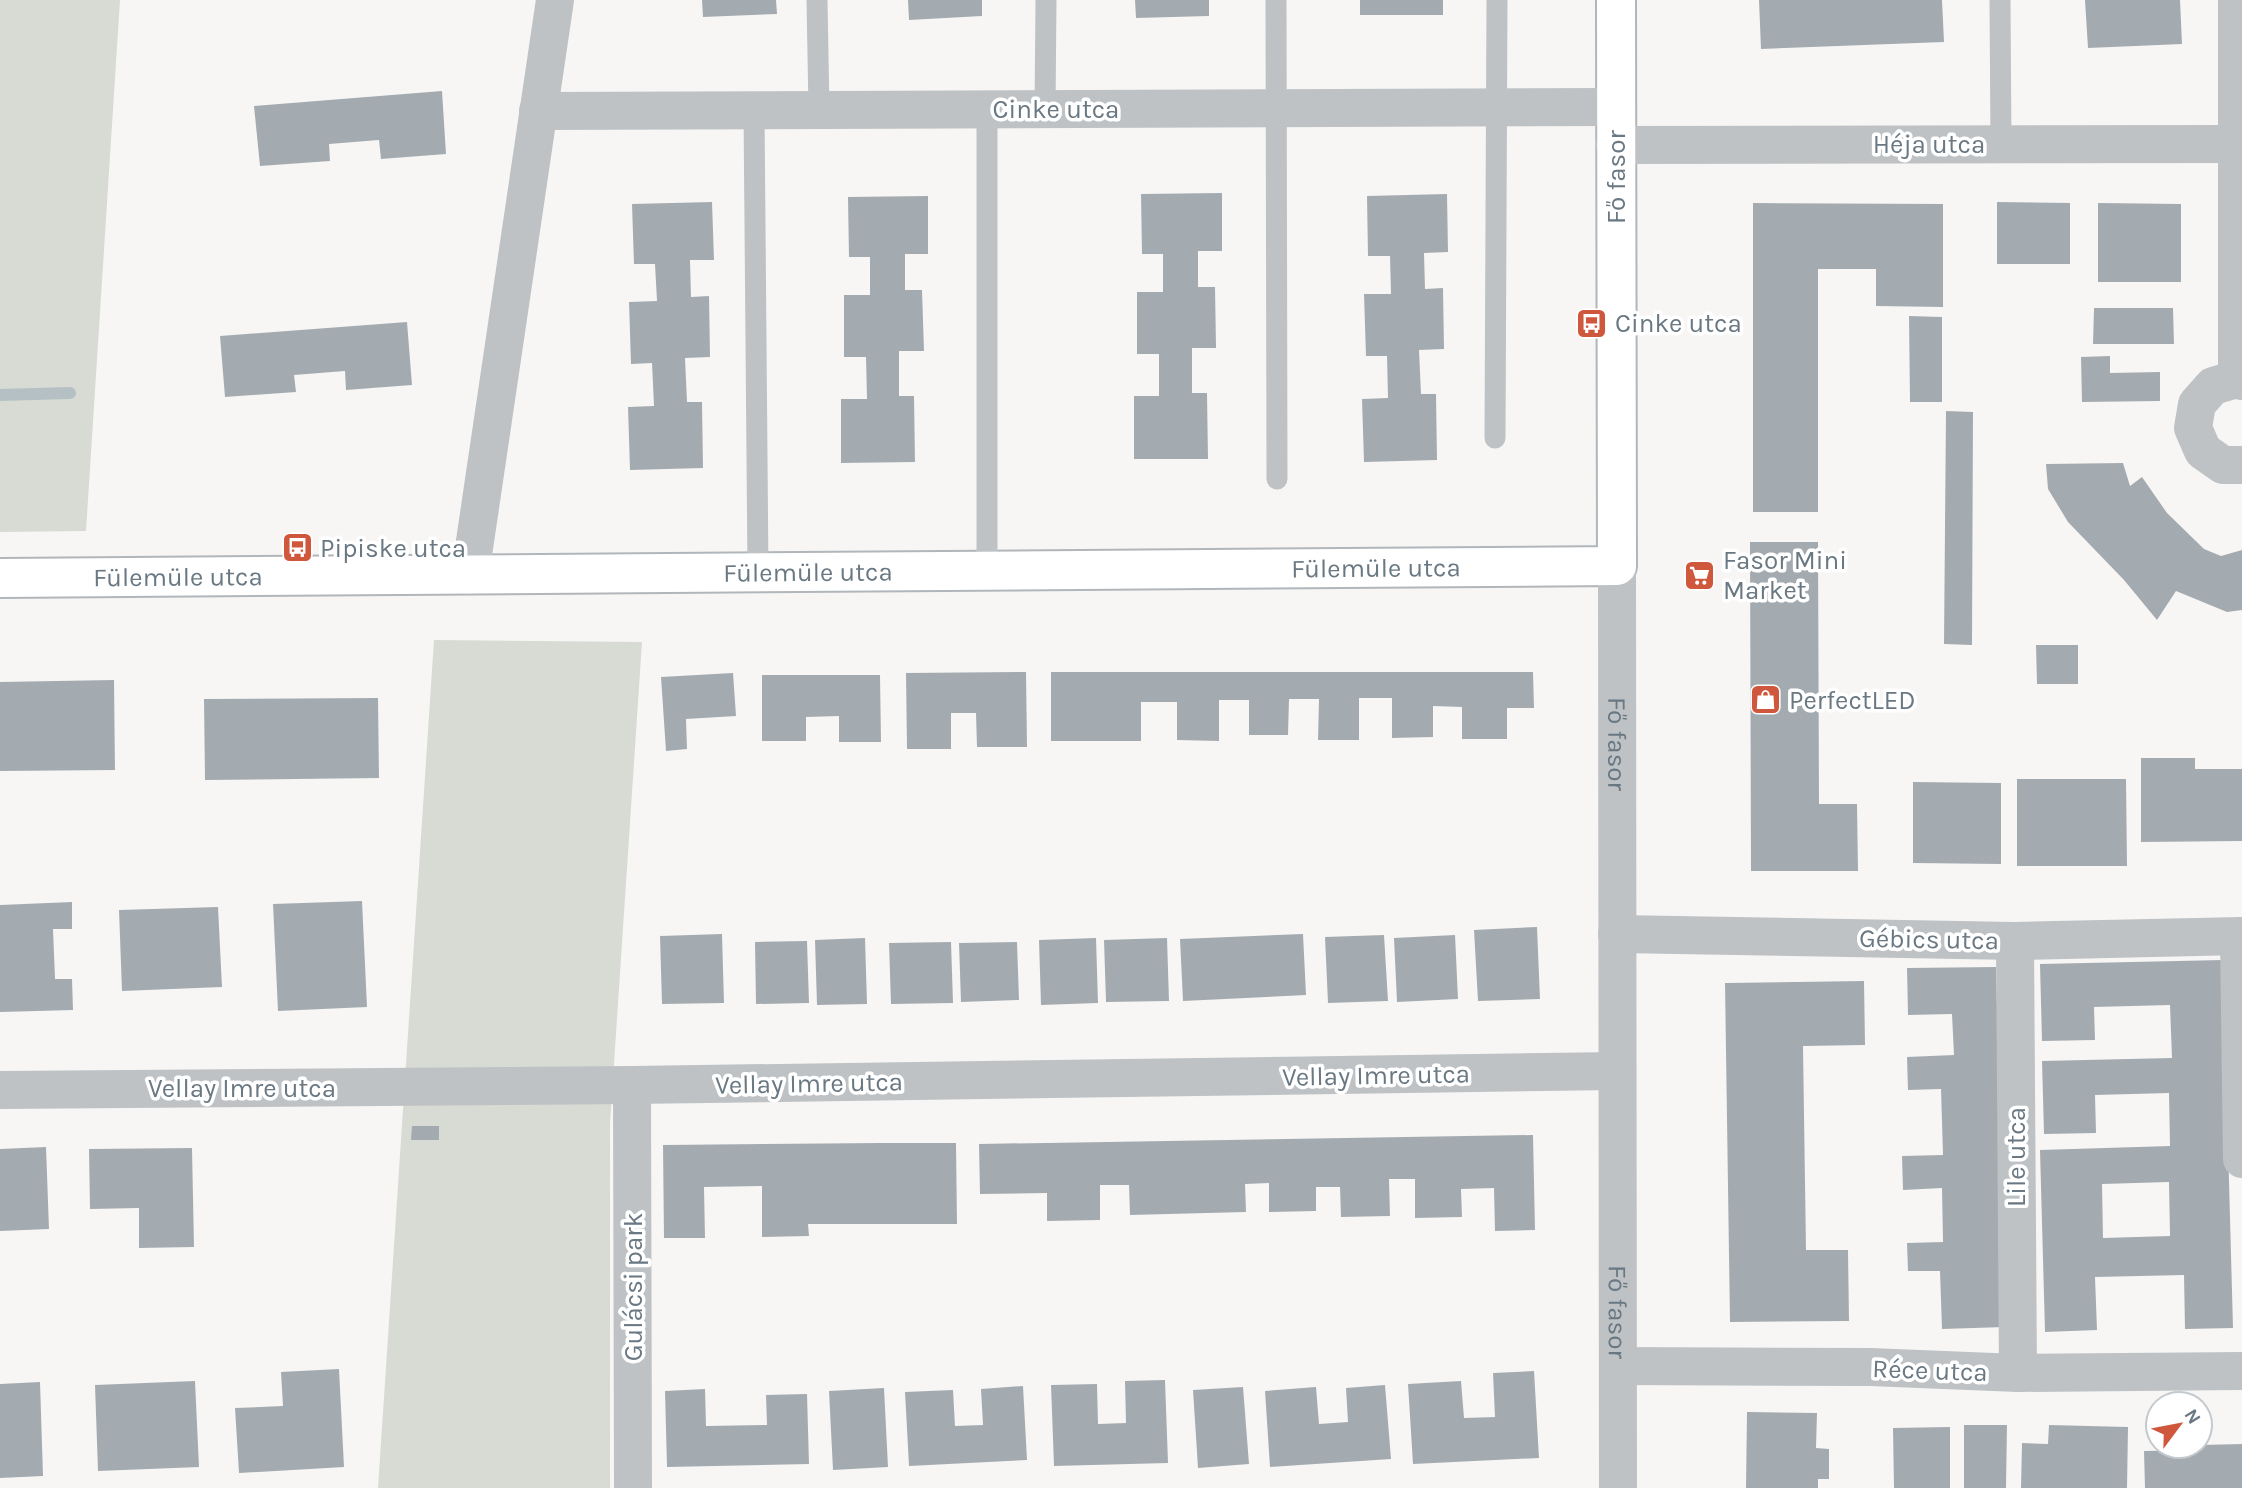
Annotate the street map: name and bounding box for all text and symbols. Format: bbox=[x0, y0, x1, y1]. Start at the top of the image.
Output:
street label: Cinke utca bbox=[993, 94, 1119, 125]
street label: Héja utca bbox=[1873, 129, 1985, 160]
street label: Fő fasor bbox=[1601, 130, 1632, 224]
bus stop icon: Cinke utca bbox=[1575, 306, 1609, 340]
place label: Cinke utca bbox=[1615, 308, 1742, 339]
bus stop icon: Pipiske utca bbox=[280, 531, 314, 565]
place label: Pipiske utca bbox=[320, 533, 466, 564]
place label: Fasor Mini Market bbox=[1723, 545, 1847, 606]
street label: Fülemüle utca bbox=[1291, 552, 1461, 584]
street label: Fülemüle utca bbox=[723, 556, 893, 589]
supermarket icon: Fasor Mini Market bbox=[1683, 558, 1717, 592]
street label: Fülemüle utca bbox=[93, 561, 263, 593]
shop icon: PerfectLED bbox=[1749, 683, 1783, 717]
place label: PerfectLED bbox=[1789, 685, 1916, 716]
street label: Fő fasor bbox=[1601, 697, 1632, 792]
street label: Gébics utca bbox=[1859, 923, 1999, 956]
street label: Vellay Imre utca bbox=[1282, 1058, 1470, 1093]
street label: Vellay Imre utca bbox=[715, 1066, 903, 1101]
street label: Vellay Imre utca bbox=[148, 1073, 336, 1104]
street label: Lile utca bbox=[2001, 1107, 2032, 1207]
street label: Gulácsi park bbox=[618, 1213, 649, 1361]
street label: Fő fasor bbox=[1602, 1265, 1633, 1360]
street label: Réce utca bbox=[1872, 1353, 1988, 1388]
north arrow bbox=[2144, 1390, 2214, 1460]
text: N bbox=[2180, 1405, 2206, 1428]

